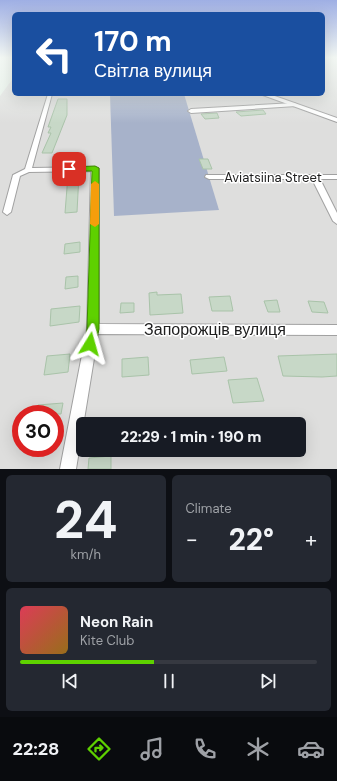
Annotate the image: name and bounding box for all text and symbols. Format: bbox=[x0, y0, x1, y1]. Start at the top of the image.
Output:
text: 170 m bbox=[94, 23, 172, 60]
icon: left bbox=[28, 28, 80, 80]
text: Світла вулиця bbox=[94, 59, 212, 83]
pin bbox=[52, 152, 86, 186]
icon: arrive bbox=[58, 158, 80, 180]
street label: Aviatsiina Street bbox=[224, 169, 322, 186]
street label: Запорожців вулиця bbox=[144, 319, 286, 340]
position arrow bbox=[69, 323, 111, 365]
speed limit sign: 30 bbox=[12, 405, 64, 457]
text: 22:29 · 1 min · 190 m bbox=[120, 427, 262, 447]
text: 24 bbox=[54, 486, 117, 554]
text: Climate bbox=[186, 500, 232, 517]
text: 22° bbox=[228, 520, 274, 559]
text: − bbox=[186, 525, 198, 554]
text: + bbox=[305, 525, 317, 554]
text: km/h bbox=[70, 546, 101, 563]
text: Neon Rain bbox=[80, 612, 153, 632]
text: Kite Club bbox=[80, 632, 134, 649]
icon: previous bbox=[59, 670, 81, 692]
icon: pause bbox=[158, 670, 180, 692]
icon: next bbox=[257, 670, 279, 692]
icon: directions bbox=[85, 735, 113, 763]
icon: music bbox=[138, 735, 166, 763]
icon: phone bbox=[191, 735, 219, 763]
icon: climate bbox=[244, 735, 272, 763]
icon: car bbox=[297, 735, 325, 763]
text: 22:28 bbox=[13, 737, 60, 761]

